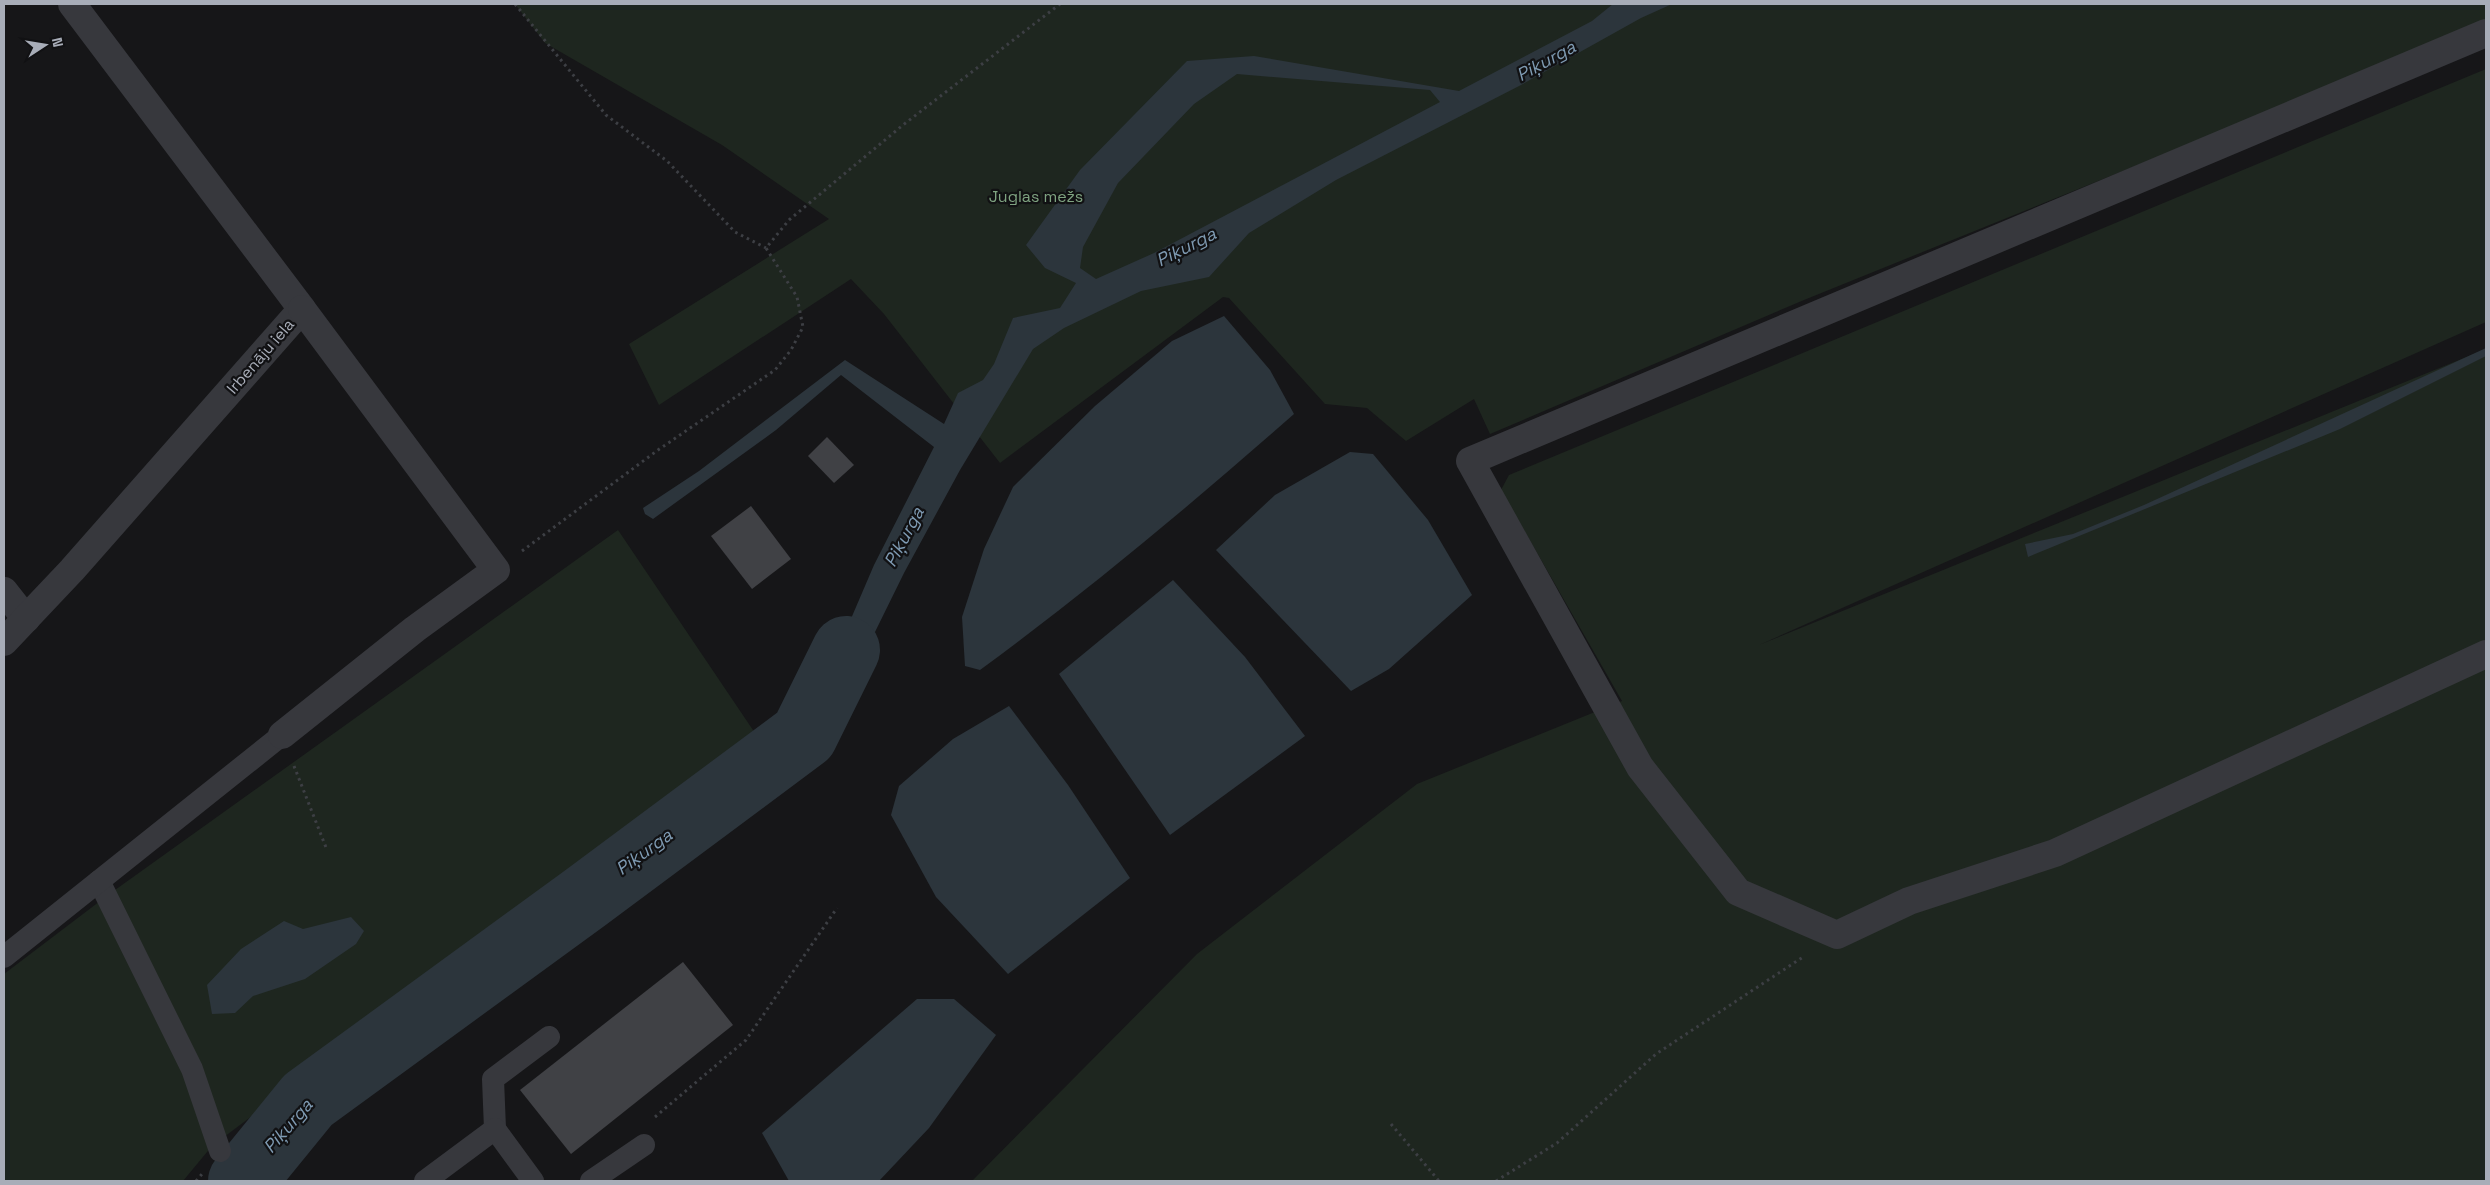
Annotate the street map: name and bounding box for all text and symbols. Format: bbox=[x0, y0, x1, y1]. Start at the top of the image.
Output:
north arrow bbox=[20, 20, 70, 70]
water label: Piķurga bbox=[1512, 35, 1580, 86]
text: N bbox=[48, 36, 67, 49]
park label: Juglas mežs bbox=[989, 186, 1083, 207]
water label: Piķurga bbox=[1152, 221, 1220, 271]
street label: Irbenāju iela bbox=[222, 314, 299, 398]
water label: Piķurga bbox=[878, 502, 929, 571]
water label: Piķurga bbox=[611, 823, 677, 880]
water label: Piķurga bbox=[258, 1093, 318, 1157]

